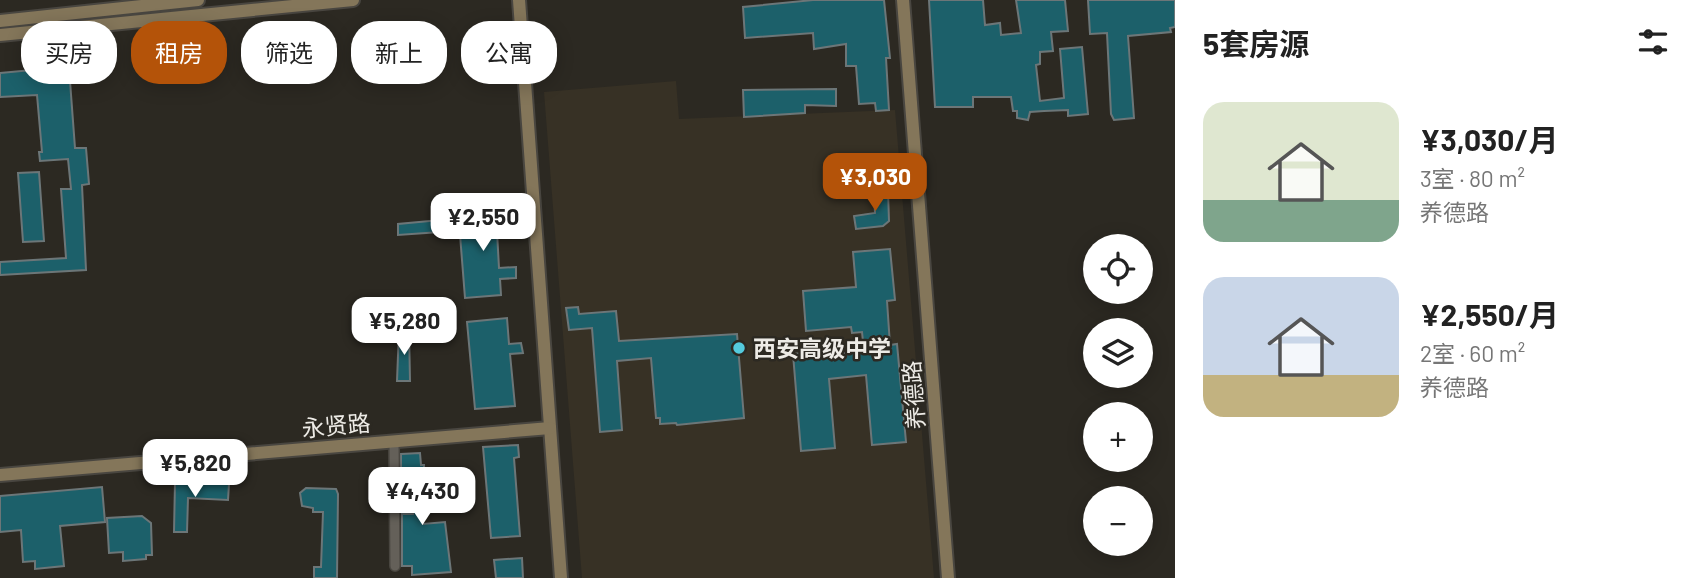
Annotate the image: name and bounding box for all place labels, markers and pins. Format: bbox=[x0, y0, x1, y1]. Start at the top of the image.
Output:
pin: ¥3,030 bbox=[818, 154, 932, 213]
pin: ¥2,550 bbox=[426, 194, 540, 253]
pin: ¥5,280 bbox=[347, 298, 461, 357]
place label: 西安高级中学 bbox=[753, 334, 891, 362]
marker: 西安高级中学 bbox=[731, 340, 747, 356]
pin: ¥5,820 bbox=[138, 440, 252, 499]
pin: ¥4,430 bbox=[365, 468, 479, 527]

